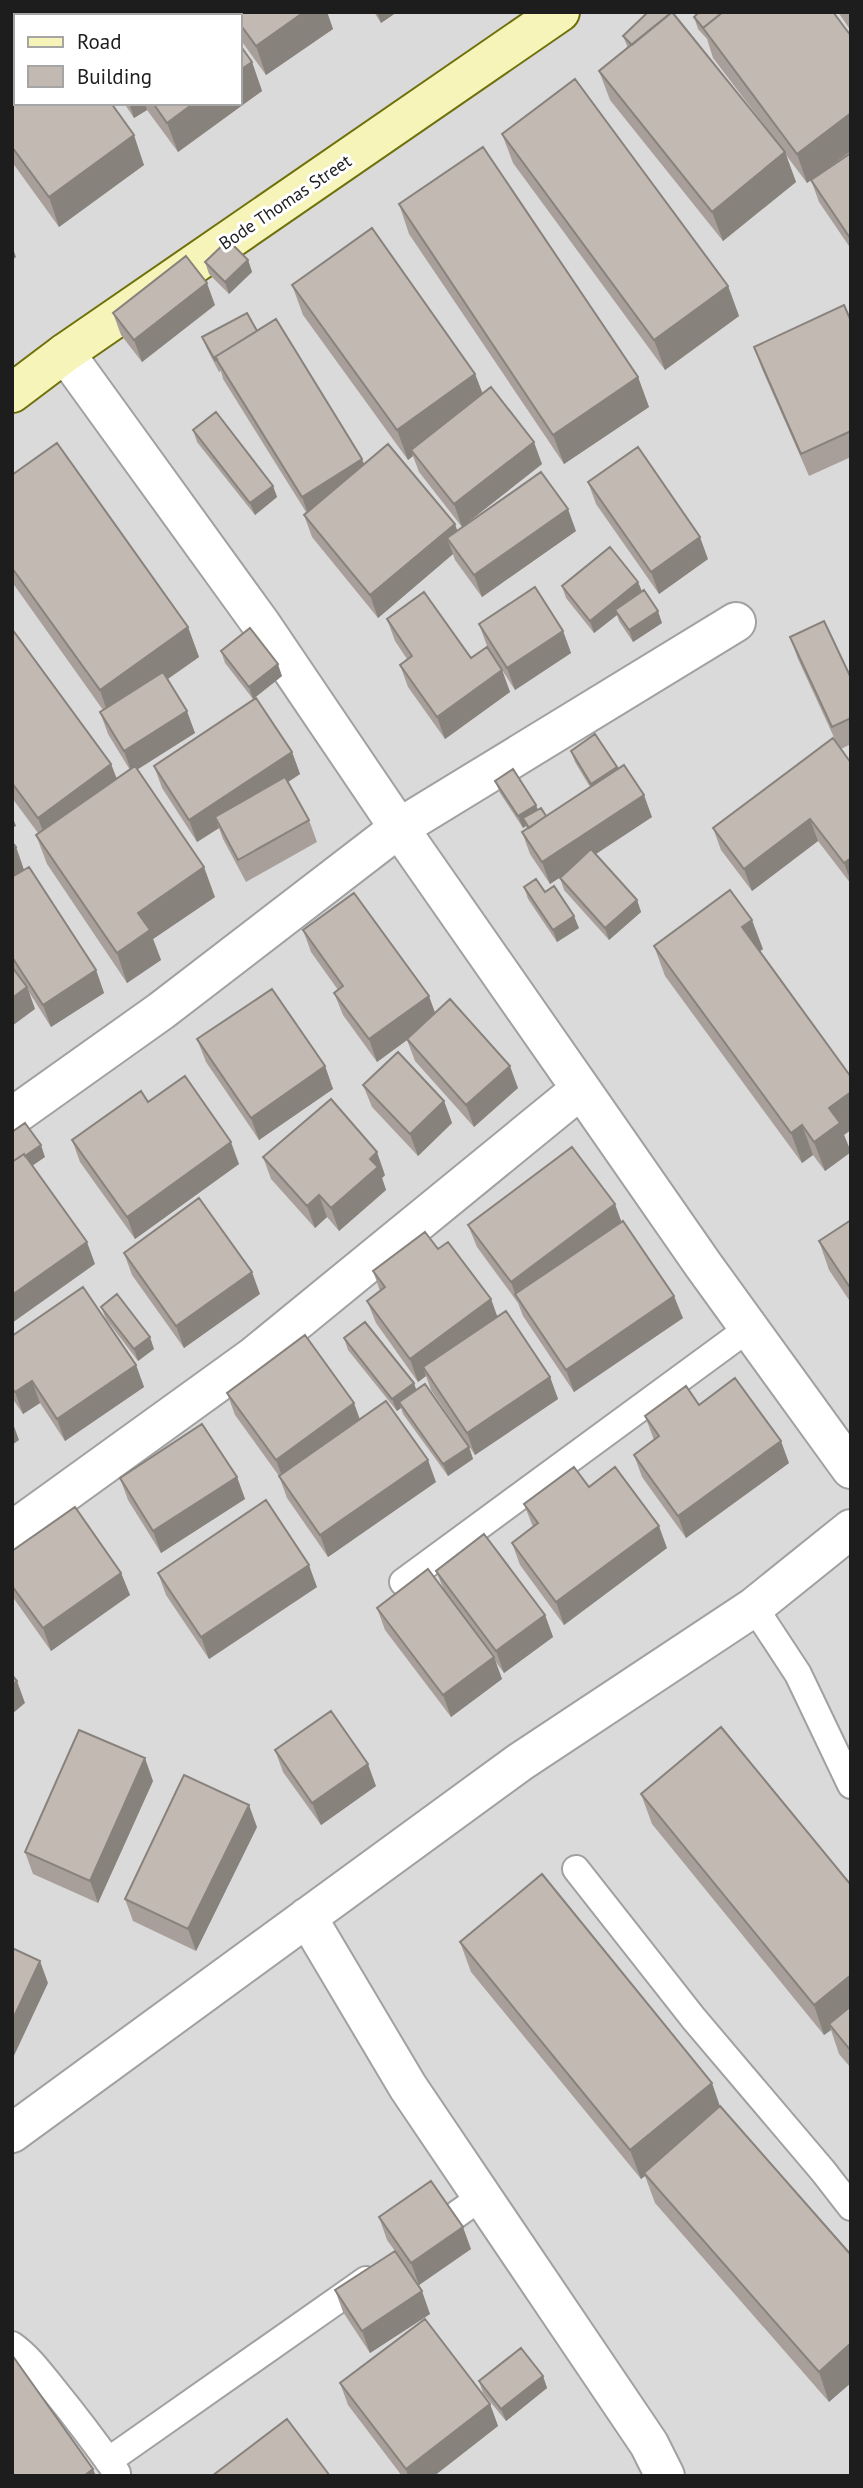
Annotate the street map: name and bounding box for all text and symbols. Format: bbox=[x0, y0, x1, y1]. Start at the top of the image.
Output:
legend bbox=[14, 14, 242, 105]
text: Road bbox=[77, 28, 121, 55]
text: Building bbox=[77, 63, 152, 90]
street label: Bode Thomas Street bbox=[214, 149, 356, 255]

